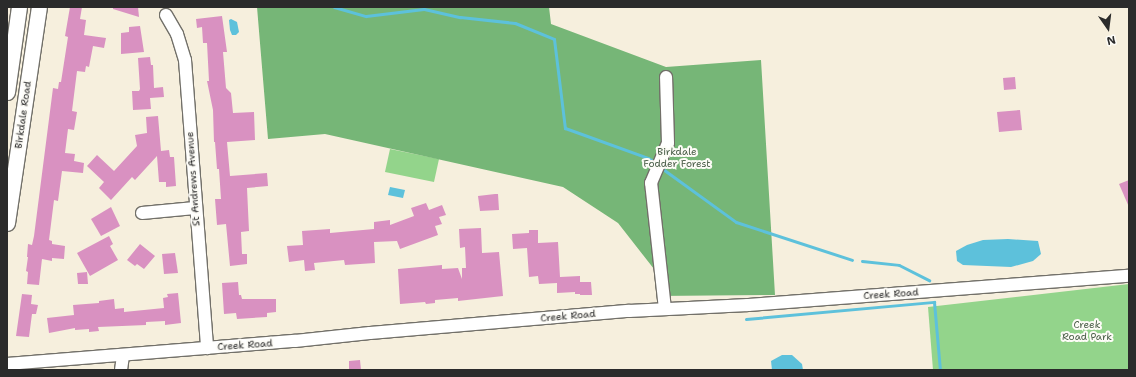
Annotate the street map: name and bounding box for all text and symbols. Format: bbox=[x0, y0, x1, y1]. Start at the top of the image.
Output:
north arrow bbox=[1088, 8, 1128, 48]
text: N bbox=[1105, 32, 1117, 48]
street label: Birkdale Road bbox=[12, 80, 34, 150]
street label: St Andrews Avenue bbox=[184, 131, 202, 227]
park label: Birkdale Fodder Forest bbox=[643, 145, 711, 168]
street label: Creek Road bbox=[863, 286, 919, 302]
street label: Creek Road bbox=[540, 308, 596, 324]
park label: Creek Road Park bbox=[1062, 318, 1112, 342]
street label: Creek Road bbox=[217, 337, 273, 353]

